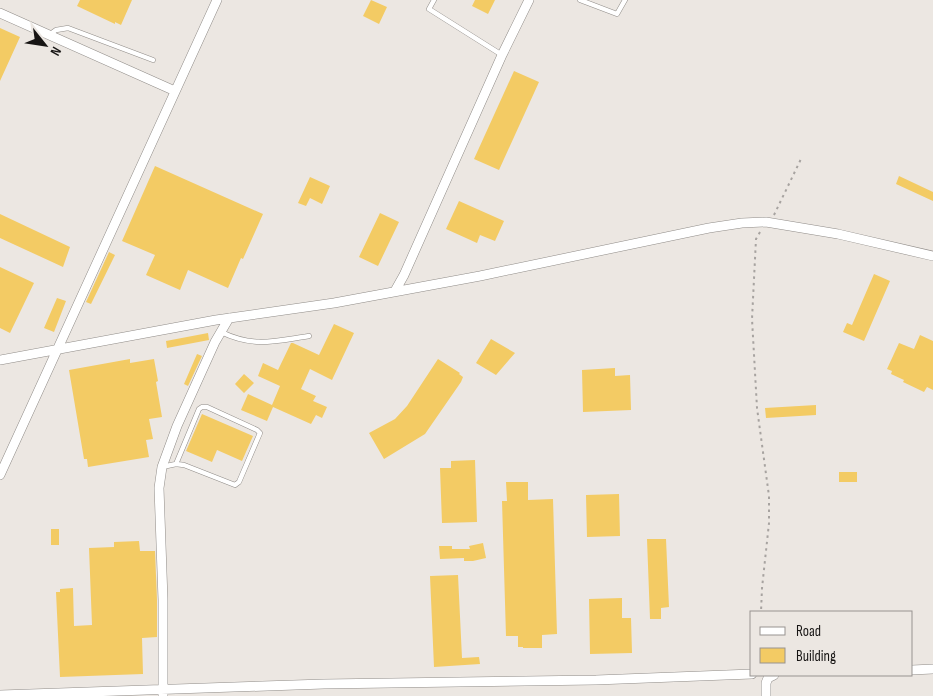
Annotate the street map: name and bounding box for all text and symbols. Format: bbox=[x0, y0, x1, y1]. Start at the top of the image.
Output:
north arrow bbox=[20, 20, 70, 70]
text: N bbox=[47, 44, 65, 59]
legend bbox=[750, 611, 913, 676]
text: Road bbox=[796, 622, 821, 641]
text: Building bbox=[796, 647, 836, 666]

